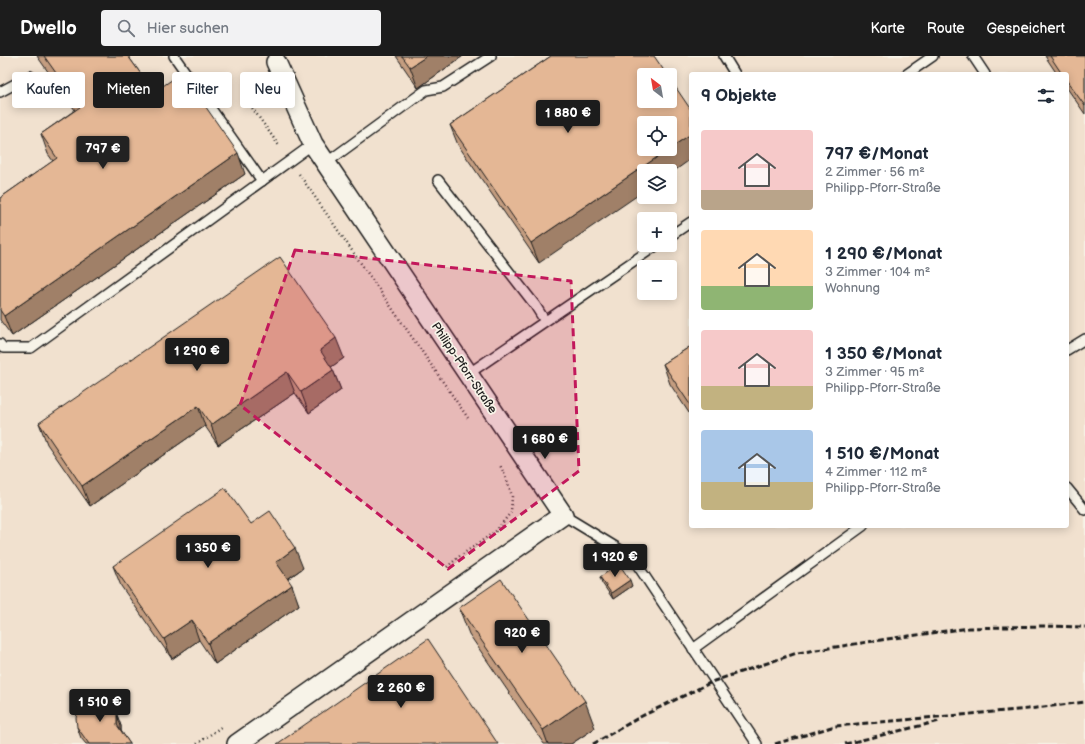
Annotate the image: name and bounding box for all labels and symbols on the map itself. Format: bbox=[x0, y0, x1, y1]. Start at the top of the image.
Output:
north arrow bbox=[637, 68, 677, 108]
pin: 1 880 € bbox=[531, 100, 605, 134]
pin: 797 € bbox=[75, 136, 131, 170]
street label: Philipp-Pforr-Straße bbox=[428, 320, 500, 416]
pin: 1 290 € bbox=[160, 338, 234, 372]
pin: 1 680 € bbox=[508, 426, 582, 460]
pin: 1 350 € bbox=[171, 535, 245, 569]
pin: 1 920 € bbox=[578, 544, 652, 578]
pin: 920 € bbox=[494, 620, 550, 654]
pin: 2 260 € bbox=[364, 675, 438, 709]
pin: 1 510 € bbox=[63, 689, 137, 723]

